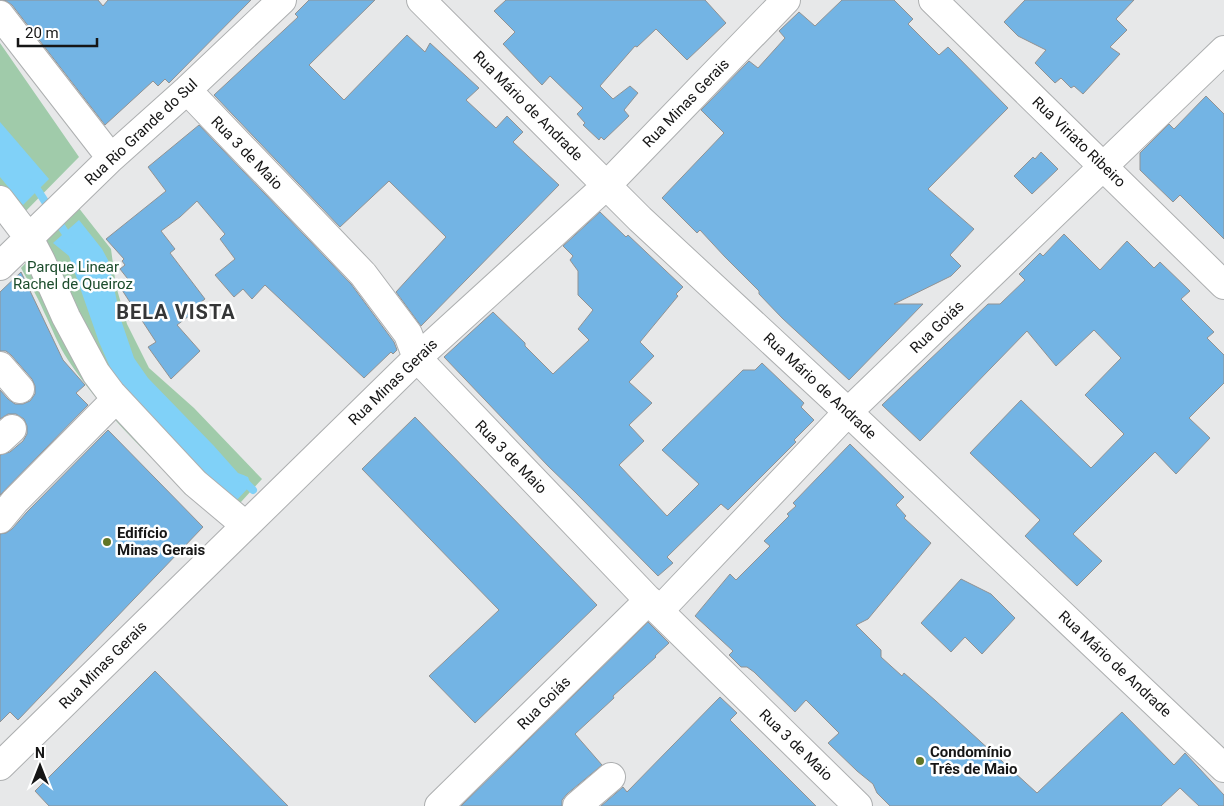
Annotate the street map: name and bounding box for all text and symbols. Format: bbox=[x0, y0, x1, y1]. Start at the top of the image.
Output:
scale bar bbox=[18, 15, 96, 47]
text: 20 m bbox=[25, 24, 59, 42]
street label: Rua Mário de Andrade bbox=[469, 47, 587, 165]
street label: Rua Minas Gerais bbox=[639, 55, 733, 151]
street label: Rua Rio Grande do Sul bbox=[81, 75, 201, 189]
street label: Rua Viriato Ribeiro bbox=[1029, 93, 1129, 191]
street label: Rua 3 de Maio bbox=[207, 113, 287, 193]
park label: Parque Linear Rachel de Queiroz bbox=[13, 258, 133, 293]
street label: Rua Goiás bbox=[906, 297, 968, 357]
district label: BELA VISTA bbox=[116, 300, 236, 324]
street label: Rua Mário de Andrade bbox=[760, 329, 880, 443]
street label: Rua Minas Gerais bbox=[345, 335, 441, 429]
street label: Rua 3 de Maio bbox=[471, 417, 551, 497]
place label: Edifício Minas Gerais bbox=[117, 524, 206, 559]
marker: Edifício Minas Gerais bbox=[101, 536, 113, 548]
street label: Rua Mário de Andrade bbox=[1055, 607, 1175, 721]
street label: Rua Minas Gerais bbox=[55, 617, 151, 713]
street label: Rua Goiás bbox=[514, 673, 574, 733]
street label: Rua 3 de Maio bbox=[756, 705, 836, 785]
north arrow bbox=[15, 741, 65, 791]
place label: Condomínio Três de Maio bbox=[930, 743, 1018, 778]
text: N bbox=[35, 745, 45, 761]
marker: Condomínio Três de Maio bbox=[914, 755, 926, 767]

